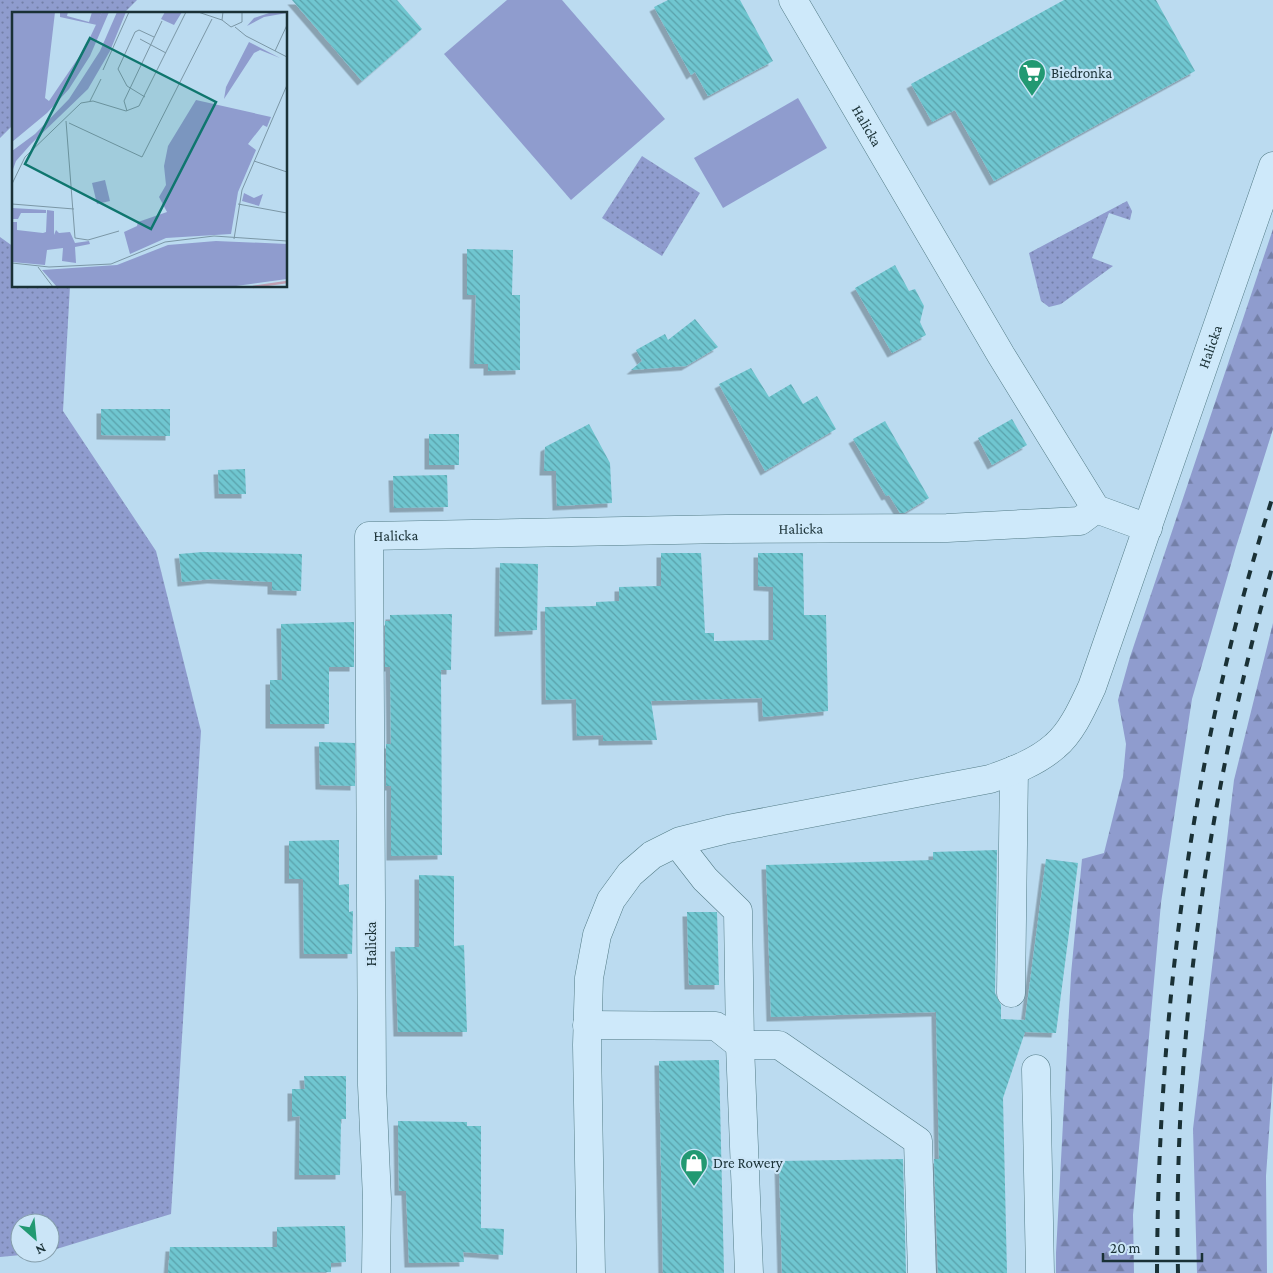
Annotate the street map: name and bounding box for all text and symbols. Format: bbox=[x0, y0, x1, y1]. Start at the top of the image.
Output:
inset map bbox=[12, 12, 288, 288]
supermarket icon: Biedronka bbox=[1017, 58, 1047, 97]
place label: Biedronka bbox=[1051, 65, 1112, 81]
street label: Halicka bbox=[849, 103, 885, 149]
street label: Halicka bbox=[1195, 323, 1225, 371]
street label: Halicka bbox=[778, 521, 823, 537]
street label: Halicka bbox=[373, 527, 419, 544]
street label: Halicka bbox=[363, 922, 379, 966]
shop icon: Dre Rowery bbox=[679, 1148, 709, 1187]
place label: Dre Rowery bbox=[713, 1155, 783, 1172]
north arrow bbox=[10, 1213, 60, 1263]
scale bar bbox=[1103, 1230, 1202, 1262]
text: N bbox=[33, 1240, 49, 1259]
text: 20 m bbox=[1110, 1240, 1141, 1256]

